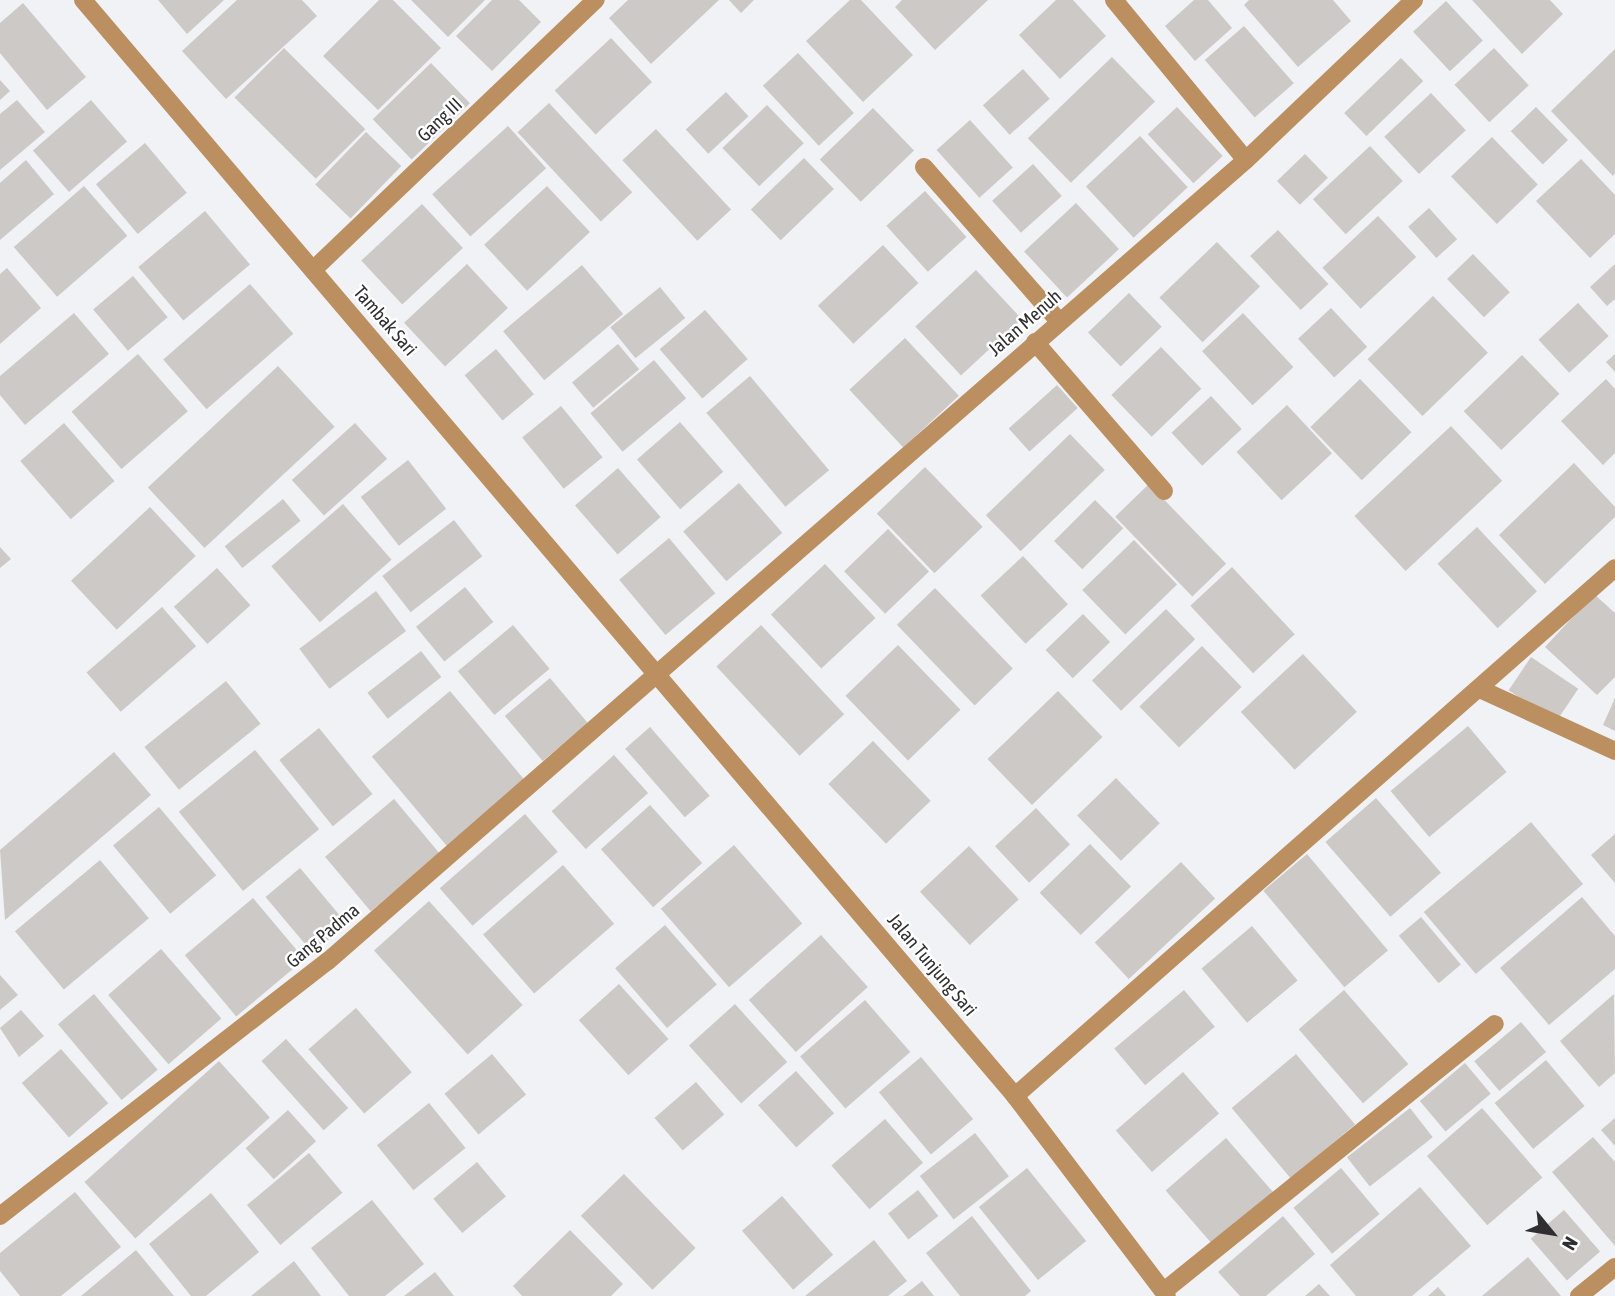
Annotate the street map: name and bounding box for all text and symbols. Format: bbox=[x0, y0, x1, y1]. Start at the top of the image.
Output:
street label: Gang III bbox=[413, 93, 467, 147]
street label: Tambak Sari bbox=[348, 281, 422, 361]
street label: Jalan Menuh bbox=[984, 285, 1066, 361]
street label: Gang Padma bbox=[282, 899, 364, 973]
street label: Jalan Tunjung Sari bbox=[883, 909, 981, 1021]
north arrow bbox=[1517, 1198, 1587, 1268]
text: N bbox=[1558, 1233, 1583, 1254]

